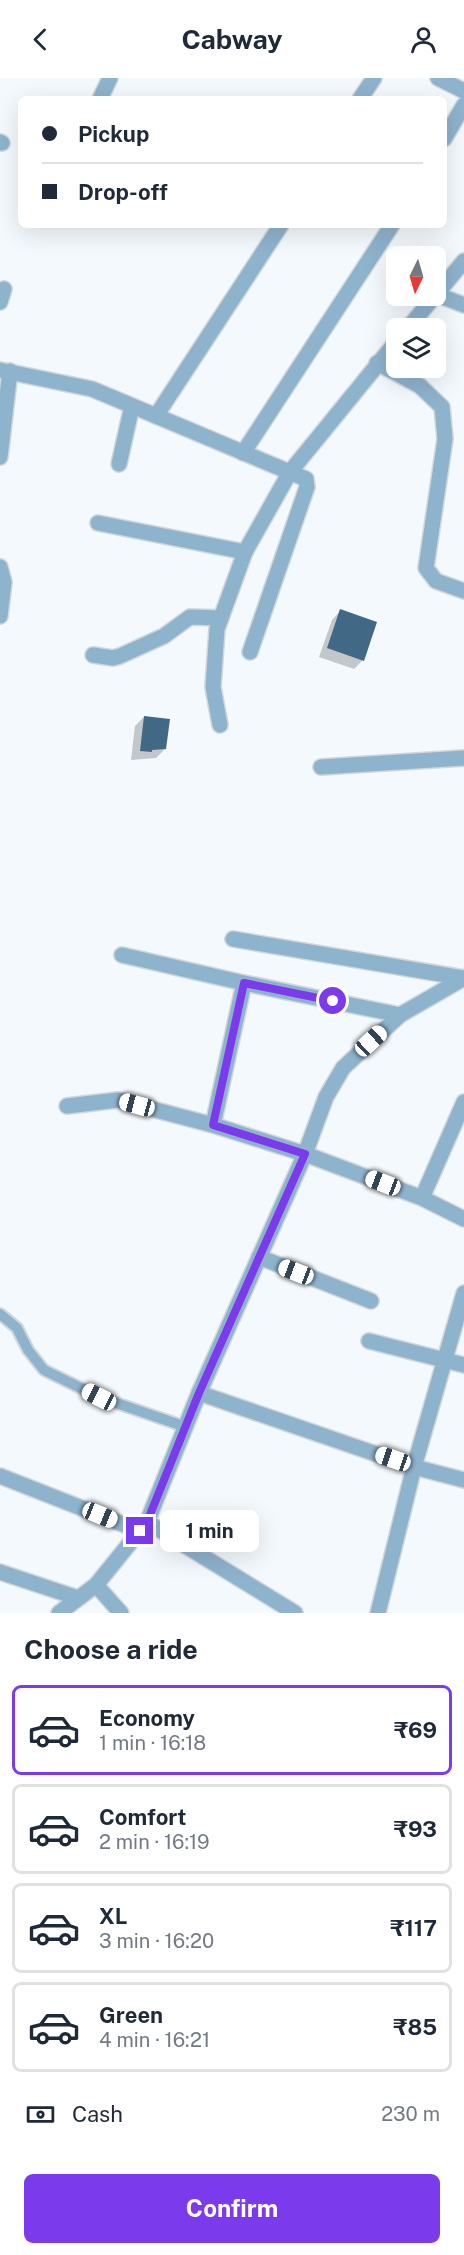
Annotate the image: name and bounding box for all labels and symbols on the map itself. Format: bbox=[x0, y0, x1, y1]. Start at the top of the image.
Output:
north arrow bbox=[386, 246, 446, 306]
route start bbox=[319, 987, 346, 1014]
car bbox=[352, 1022, 390, 1060]
car bbox=[117, 1092, 157, 1118]
car bbox=[363, 1168, 403, 1198]
car bbox=[276, 1257, 316, 1287]
car bbox=[79, 1381, 119, 1413]
car bbox=[373, 1445, 413, 1473]
car bbox=[80, 1500, 120, 1530]
callout: 1 min bbox=[161, 1510, 260, 1552]
route end bbox=[126, 1517, 153, 1544]

